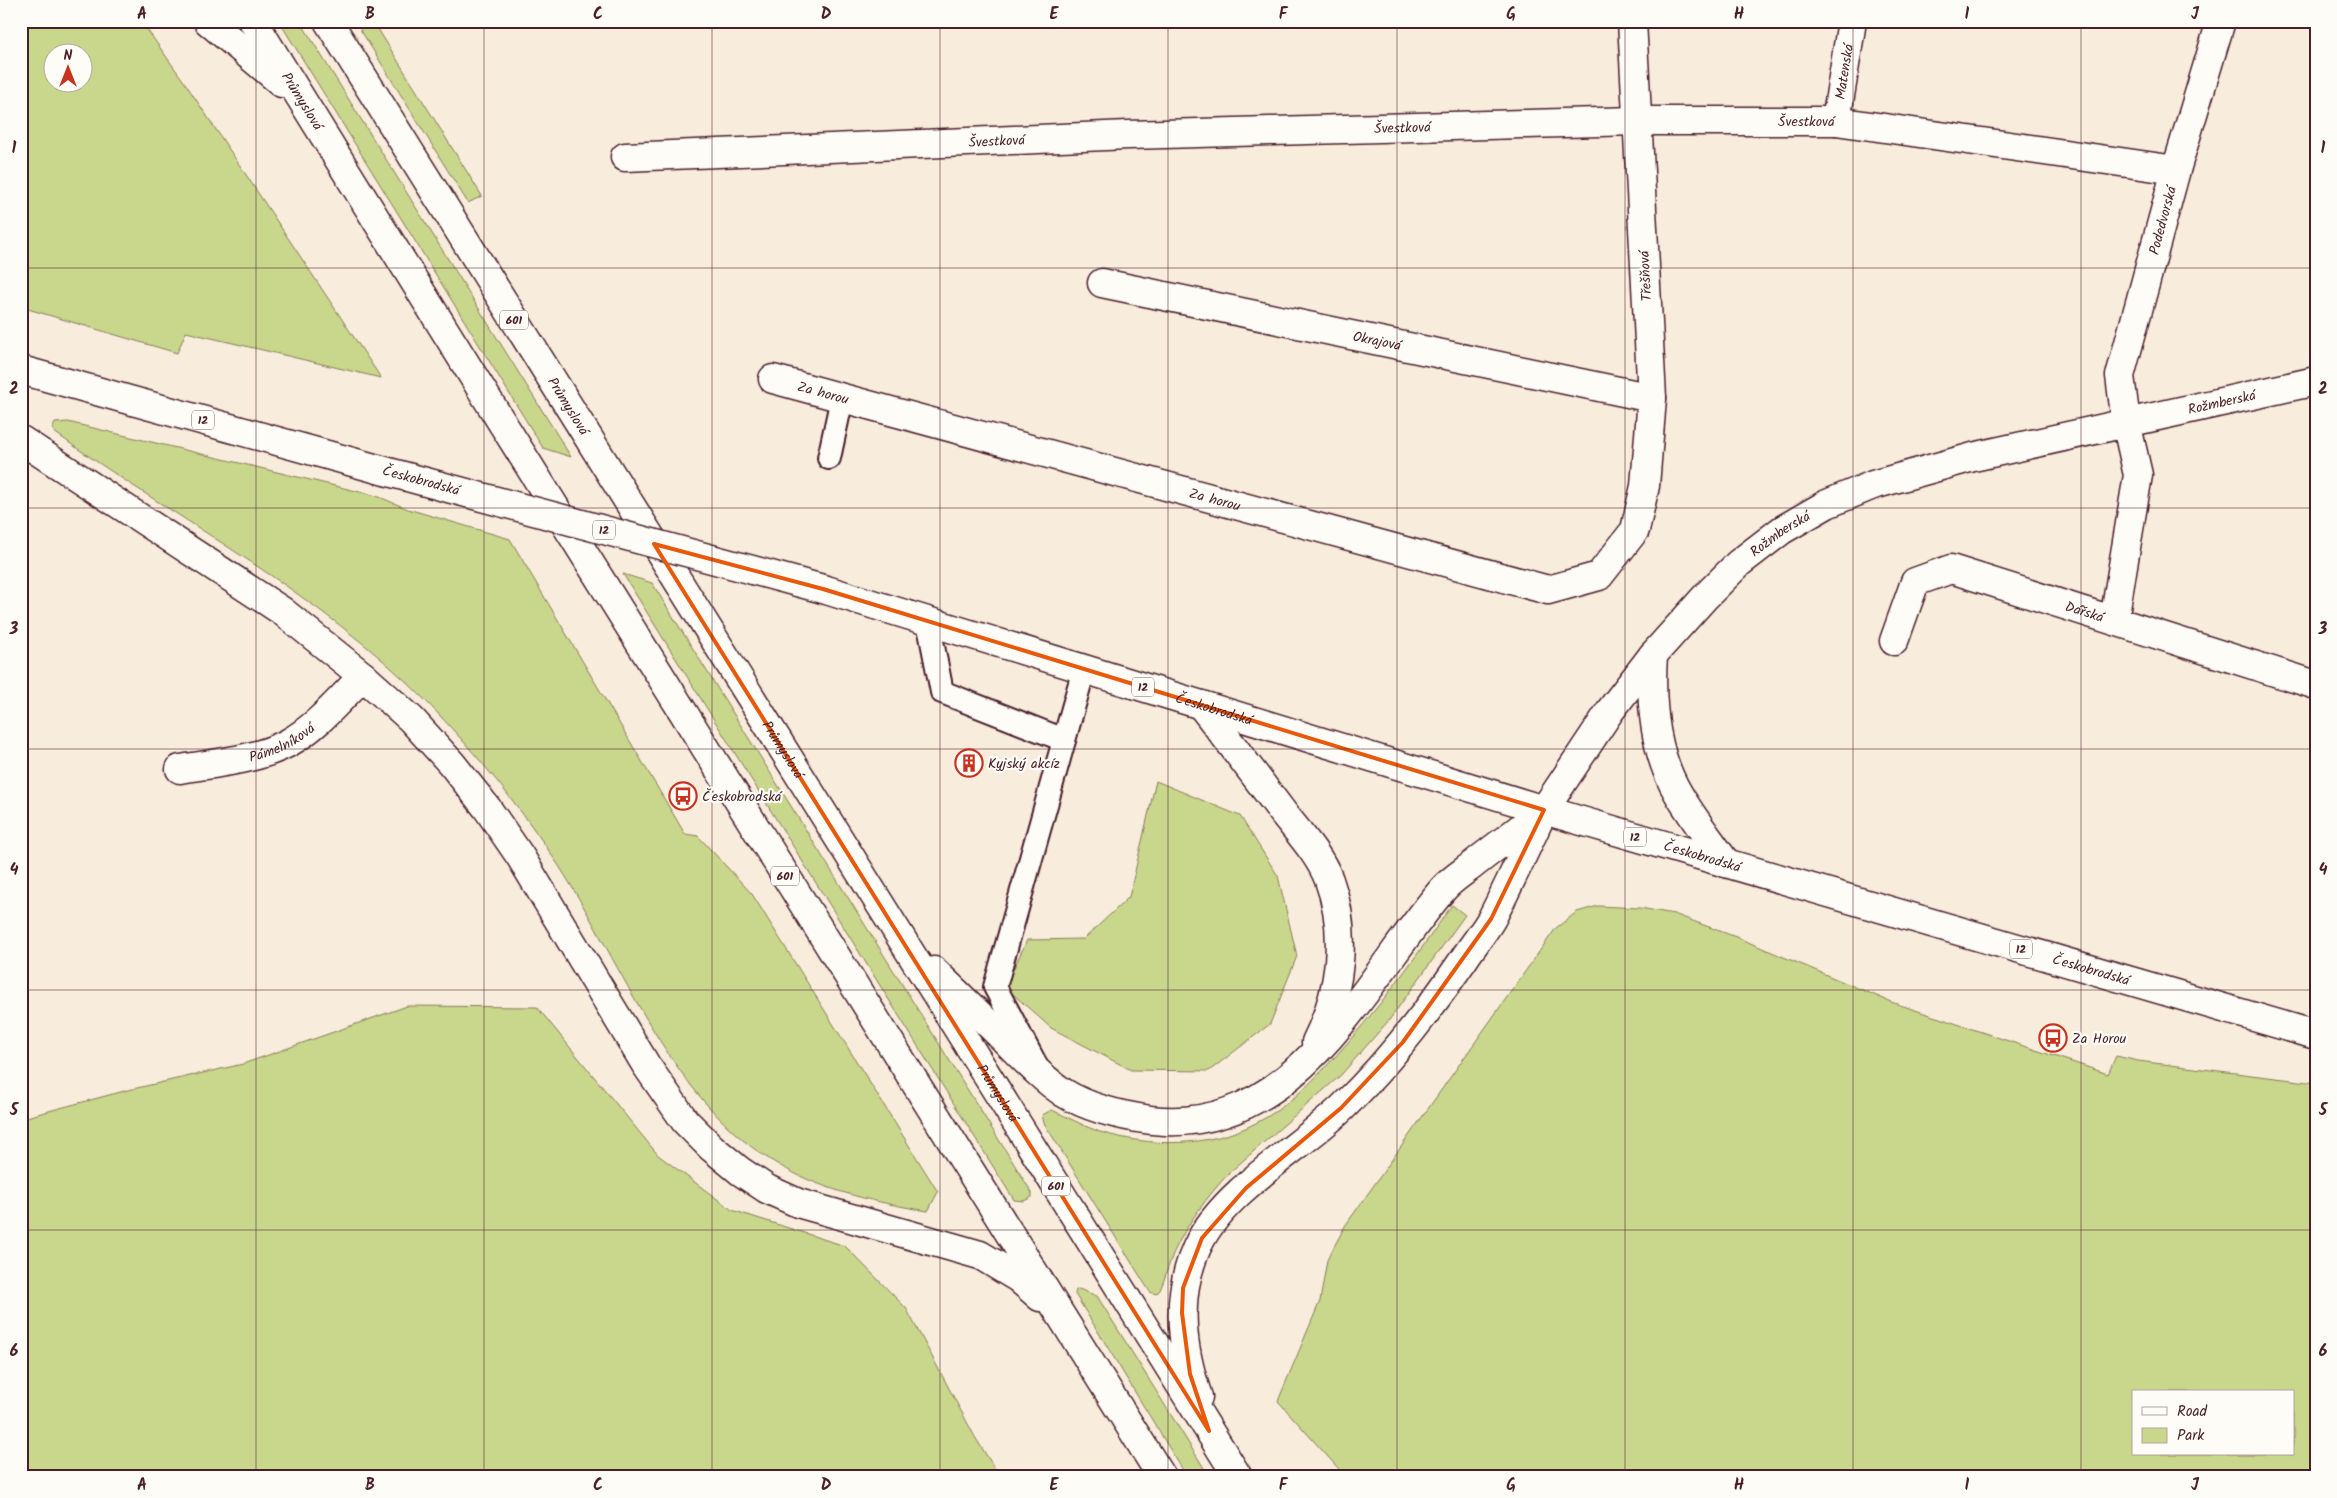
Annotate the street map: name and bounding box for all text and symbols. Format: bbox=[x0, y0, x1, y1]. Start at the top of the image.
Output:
text: A bbox=[137, 2, 147, 27]
text: B bbox=[365, 2, 375, 27]
text: C bbox=[593, 2, 603, 27]
text: D bbox=[821, 2, 832, 27]
text: E bbox=[1050, 2, 1060, 27]
text: F bbox=[1279, 2, 1289, 27]
text: G bbox=[1506, 2, 1516, 27]
text: H bbox=[1734, 2, 1744, 27]
text: I bbox=[1965, 2, 1970, 27]
text: J bbox=[2191, 2, 2200, 27]
street label: Matenská bbox=[1830, 41, 1860, 101]
north arrow bbox=[42, 42, 92, 92]
text: N bbox=[64, 45, 73, 67]
street label: Průmyslová bbox=[275, 68, 329, 136]
street label: Švestková bbox=[1778, 111, 1836, 133]
street label: Švestková bbox=[1374, 117, 1432, 140]
street label: Švestková bbox=[968, 129, 1027, 154]
text: 1 bbox=[12, 136, 17, 161]
text: 1 bbox=[2321, 136, 2326, 161]
street label: Podedvorská bbox=[2143, 182, 2183, 257]
street label: Třešňová bbox=[1634, 249, 1658, 302]
road number: 601 bbox=[500, 310, 528, 330]
street label: Okrajová bbox=[1351, 326, 1404, 358]
street label: Průmyslová bbox=[541, 373, 595, 441]
street label: Za horou bbox=[795, 376, 851, 411]
text: 2 bbox=[9, 377, 19, 402]
text: 2 bbox=[2318, 377, 2328, 402]
street label: Rožmberská bbox=[2186, 384, 2259, 421]
road number: 12 bbox=[192, 410, 214, 430]
street label: Českobrodská bbox=[380, 460, 463, 502]
street label: Za horou bbox=[1186, 483, 1243, 518]
street label: Rožmberská bbox=[1745, 505, 1816, 563]
road number: 12 bbox=[593, 520, 615, 540]
street label: Dářská bbox=[2062, 596, 2108, 629]
text: 3 bbox=[9, 617, 19, 642]
text: 3 bbox=[2318, 617, 2328, 642]
road number: 12 bbox=[1132, 678, 1154, 696]
street label: Českobrodská bbox=[1173, 688, 1256, 732]
street label: Pámelníková bbox=[247, 717, 321, 769]
street label: Průmyslová bbox=[756, 717, 810, 785]
building icon: Kyjský akcíz bbox=[954, 748, 984, 778]
place label: Kyjský akcíz bbox=[988, 753, 1060, 775]
bus stop icon: Českobrodská bbox=[668, 781, 698, 811]
place label: Českobrodská bbox=[702, 786, 783, 808]
road number: 12 bbox=[1624, 828, 1646, 846]
street label: Českobrodská bbox=[1661, 835, 1745, 879]
text: 4 bbox=[10, 858, 19, 883]
text: 4 bbox=[2319, 858, 2328, 883]
road number: 601 bbox=[771, 866, 799, 886]
road number: 12 bbox=[2010, 940, 2032, 959]
street label: Českobrodská bbox=[2050, 949, 2133, 992]
bus stop icon: Za Horou bbox=[2038, 1023, 2068, 1053]
place label: Za Horou bbox=[2072, 1028, 2127, 1050]
street label: Průmyslová bbox=[971, 1060, 1024, 1128]
text: 5 bbox=[9, 1098, 20, 1123]
text: 5 bbox=[2318, 1098, 2329, 1123]
road number: 601 bbox=[1042, 1176, 1070, 1196]
text: 6 bbox=[10, 1339, 19, 1364]
text: 6 bbox=[2319, 1339, 2328, 1364]
legend bbox=[2132, 1390, 2294, 1456]
text: Road bbox=[2177, 1400, 2208, 1424]
text: Park bbox=[2177, 1424, 2205, 1448]
text: A bbox=[137, 1473, 147, 1498]
text: B bbox=[365, 1473, 375, 1498]
text: C bbox=[593, 1473, 603, 1498]
text: D bbox=[821, 1473, 832, 1498]
text: E bbox=[1050, 1473, 1060, 1498]
text: F bbox=[1279, 1473, 1289, 1498]
text: G bbox=[1506, 1473, 1516, 1498]
text: H bbox=[1734, 1473, 1744, 1498]
text: I bbox=[1965, 1473, 1970, 1498]
text: J bbox=[2191, 1473, 2200, 1498]

